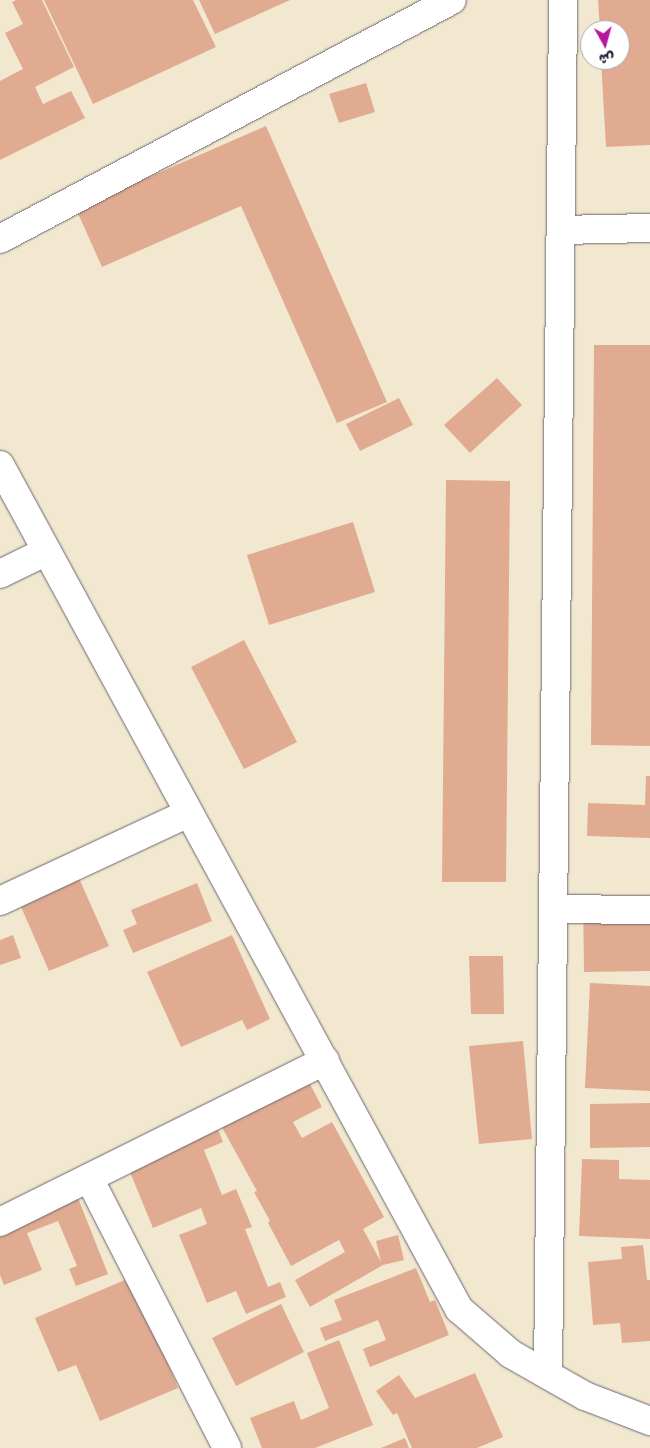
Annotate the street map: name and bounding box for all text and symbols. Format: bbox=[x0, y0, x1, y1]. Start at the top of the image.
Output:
north arrow bbox=[580, 20, 630, 70]
text: ش bbox=[598, 49, 615, 69]

